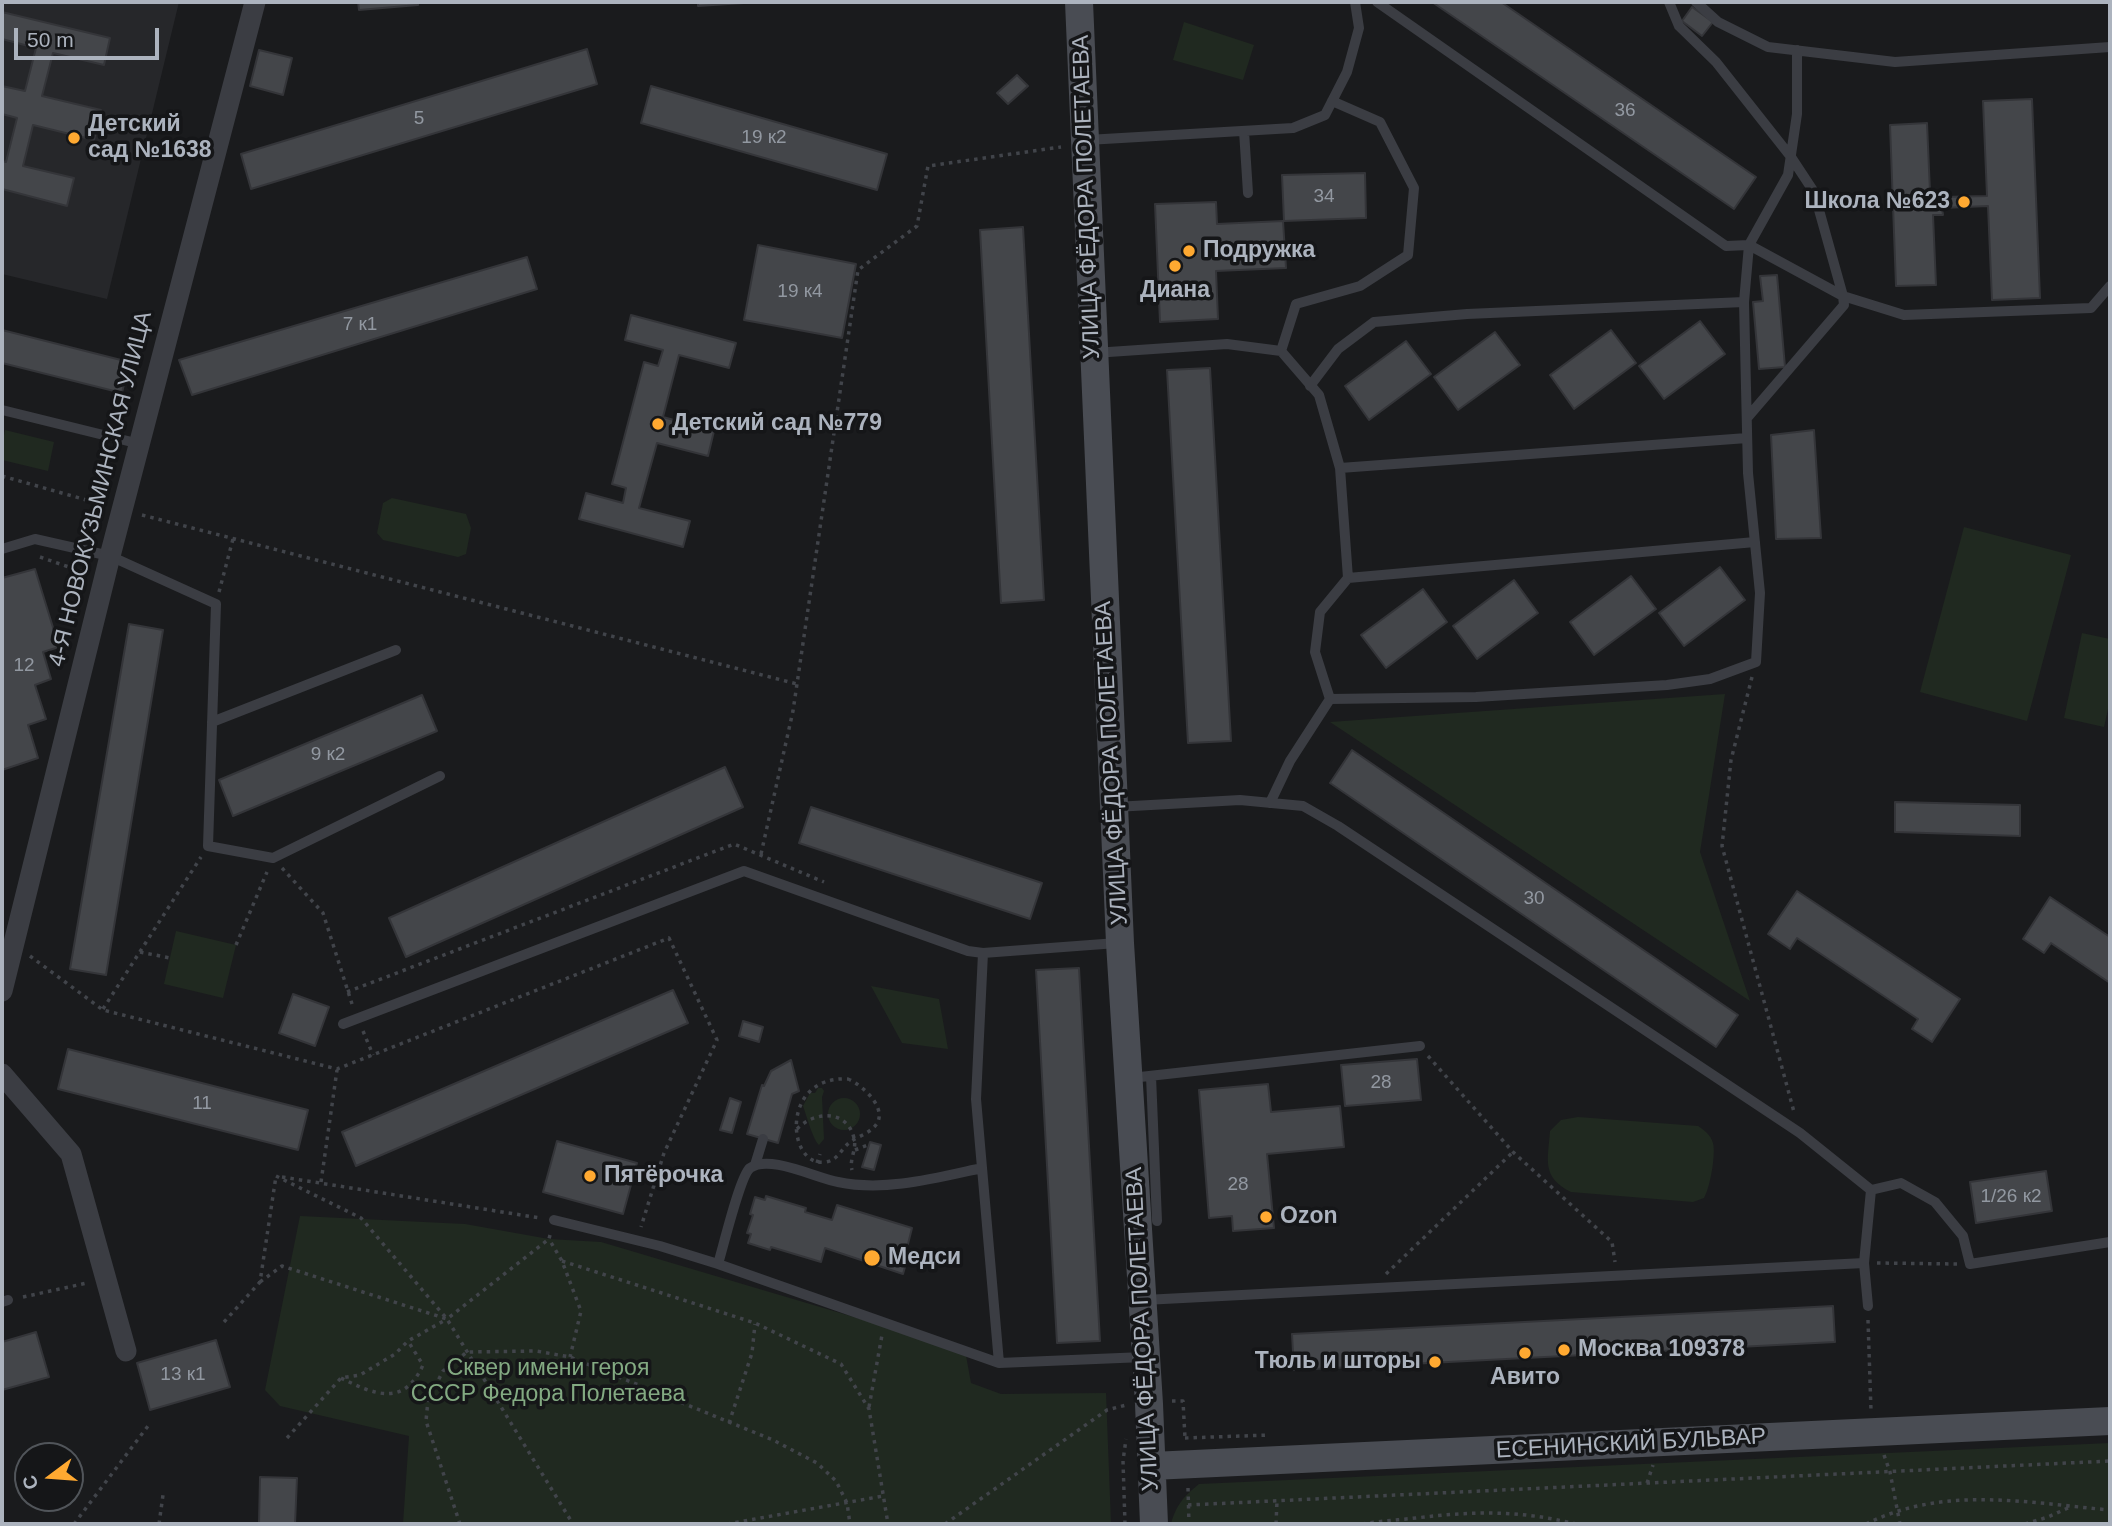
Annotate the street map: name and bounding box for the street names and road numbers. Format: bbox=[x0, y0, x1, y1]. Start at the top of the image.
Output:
street label: УЛИЦА ФЁДОРА ПОЛЕТАЕВА bbox=[1068, 34, 1106, 360]
street label: 4-Я НОВОКУЗЬМИНСКАЯ УЛИЦА bbox=[43, 309, 159, 669]
street label: УЛИЦА ФЁДОРА ПОЛЕТАЕВА bbox=[1090, 600, 1134, 926]
street label: УЛИЦА ФЁДОРА ПОЛЕТАЕВА bbox=[1121, 1166, 1165, 1492]
street label: ЕСЕНИНСКИЙ БУЛЬВАР bbox=[1495, 1423, 1767, 1465]

